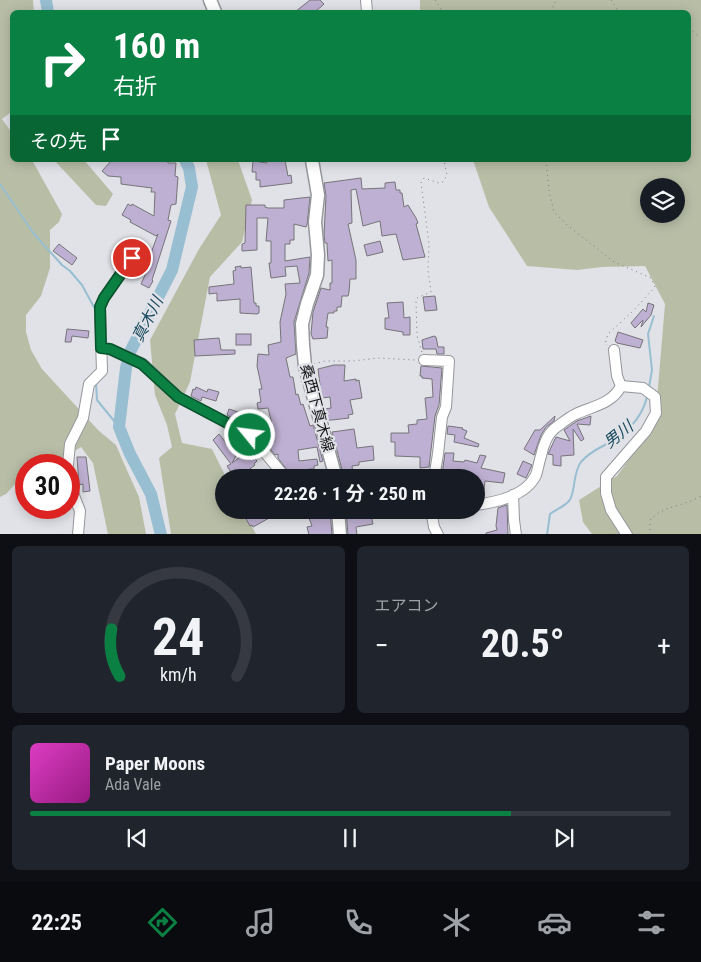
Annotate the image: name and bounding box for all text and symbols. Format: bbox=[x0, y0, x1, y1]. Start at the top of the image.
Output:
text: 160 m bbox=[113, 26, 200, 67]
icon: right bbox=[30, 30, 95, 95]
text: 右折 bbox=[113, 74, 157, 99]
icon: arrive bbox=[97, 125, 125, 153]
text: その先 bbox=[30, 130, 87, 153]
map controls bbox=[640, 178, 685, 223]
button: layers bbox=[640, 178, 685, 223]
pin bbox=[111, 237, 153, 279]
icon: arrive bbox=[118, 244, 146, 272]
water label: 真木川 bbox=[128, 292, 168, 345]
street label: 桑西下真木線 bbox=[297, 362, 337, 454]
position arrow bbox=[223, 408, 275, 460]
water label: 男川 bbox=[600, 416, 638, 452]
speed limit sign: 30 bbox=[15, 454, 80, 519]
text: 22:26 · 1 分 · 250 m bbox=[274, 482, 426, 505]
text: エアコン bbox=[375, 596, 439, 615]
text: 24 bbox=[152, 607, 205, 668]
text: 20.5° bbox=[481, 622, 565, 666]
text: − bbox=[375, 629, 389, 662]
text: + bbox=[657, 629, 671, 662]
text: km/h bbox=[160, 664, 197, 685]
text: Paper Moons bbox=[105, 752, 205, 775]
text: Ada Vale bbox=[105, 775, 161, 794]
icon: previous bbox=[123, 824, 151, 852]
icon: pause bbox=[336, 824, 364, 852]
icon: next bbox=[550, 824, 578, 852]
icon: directions bbox=[145, 905, 180, 940]
icon: music bbox=[243, 905, 278, 940]
icon: phone bbox=[341, 905, 376, 940]
icon: climate bbox=[439, 905, 474, 940]
icon: car bbox=[537, 905, 572, 940]
icon: filters bbox=[634, 905, 669, 940]
text: 22:25 bbox=[31, 910, 82, 935]

